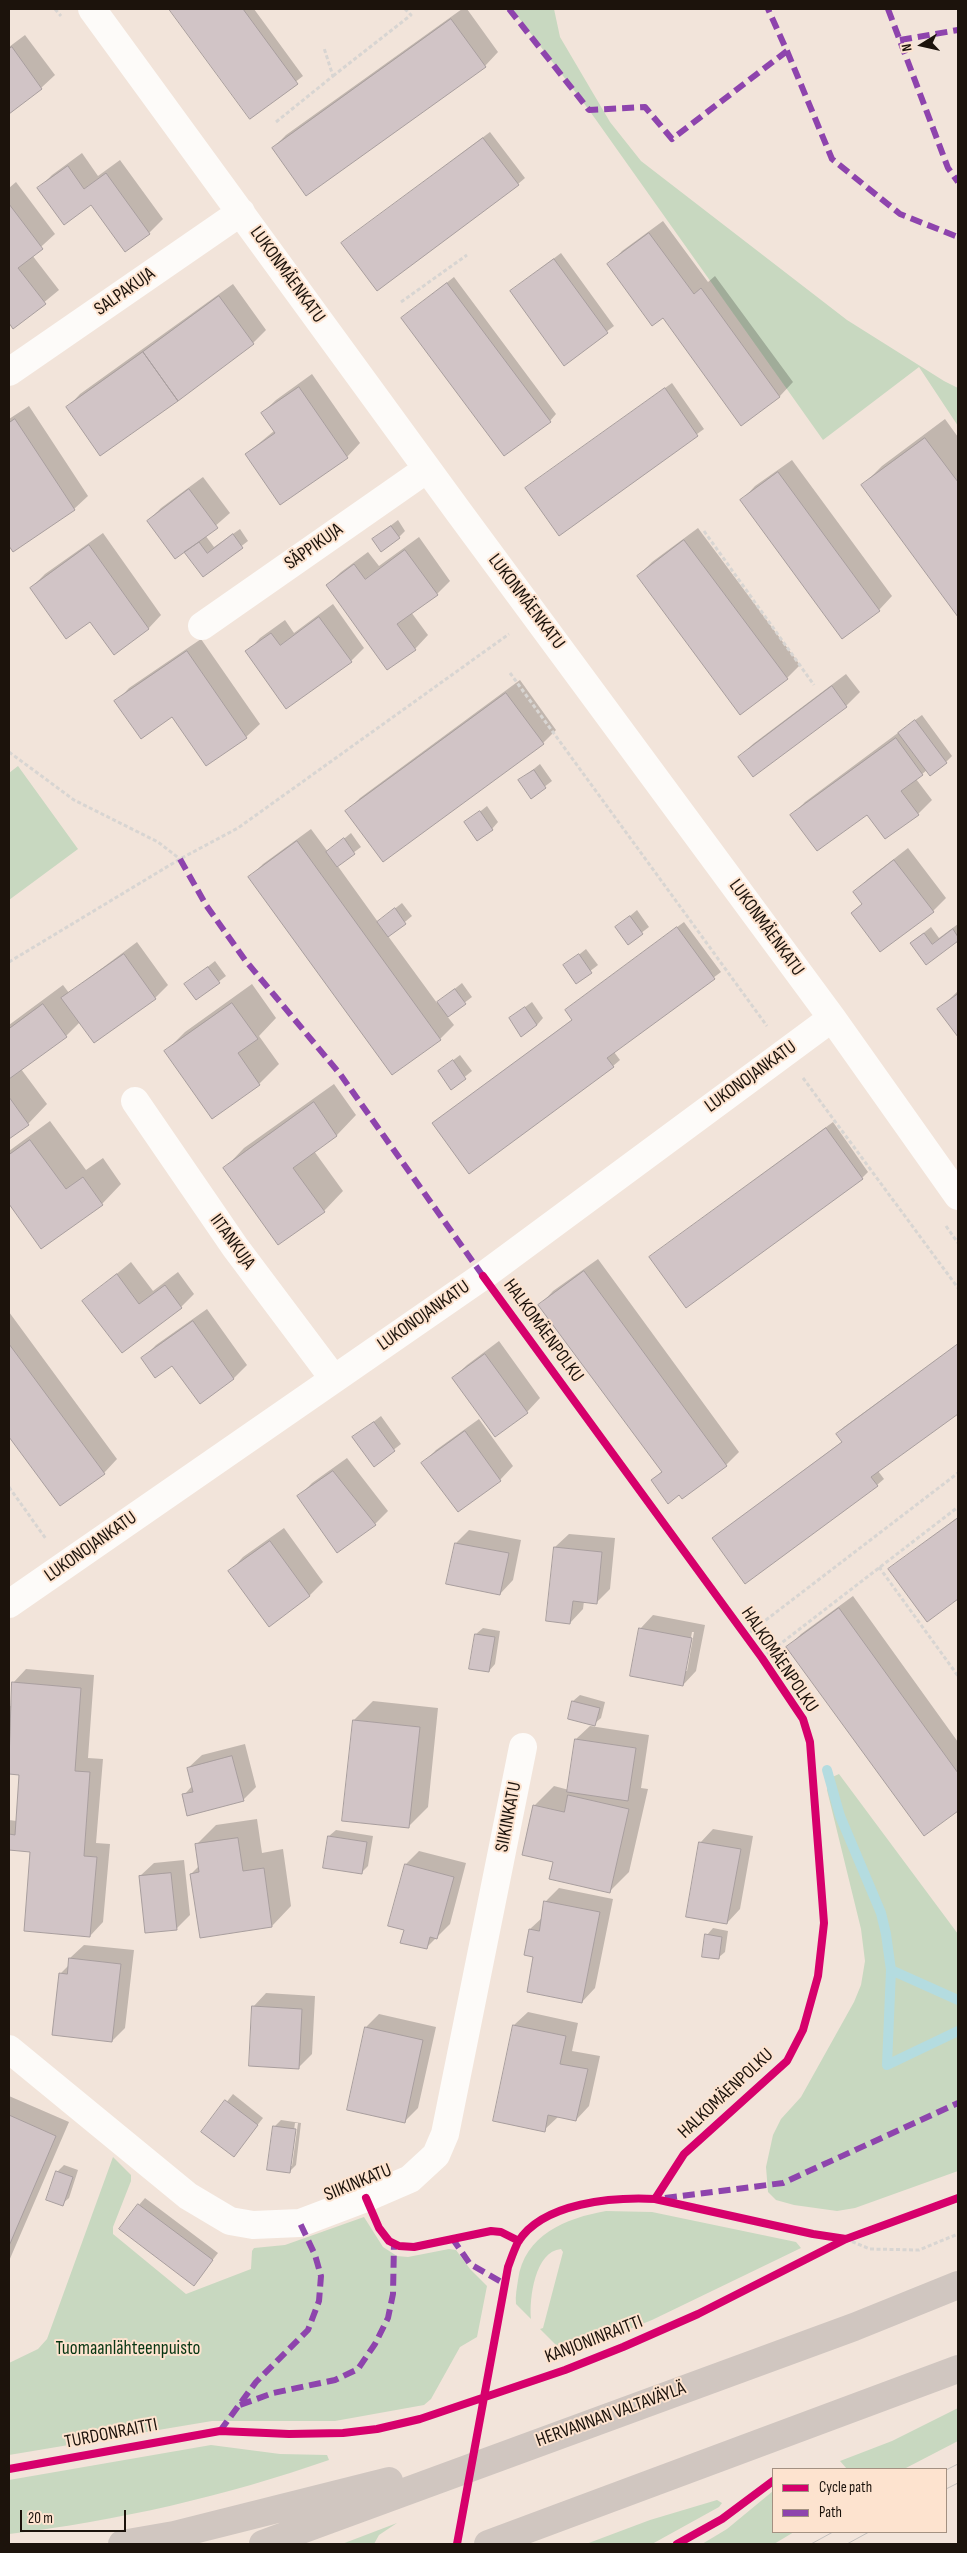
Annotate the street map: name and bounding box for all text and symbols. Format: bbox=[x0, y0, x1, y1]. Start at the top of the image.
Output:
north arrow bbox=[897, 20, 947, 70]
text: N bbox=[898, 43, 916, 53]
street label: LUKONMÄENKATU bbox=[244, 222, 330, 328]
street label: SALPAKUJA bbox=[90, 263, 160, 321]
street label: SÄPPIKUJA bbox=[280, 519, 348, 575]
street label: LUKONMÄENKATU bbox=[483, 550, 569, 654]
street label: LUKONMÄENKATU bbox=[723, 875, 809, 981]
street label: LUKONOJANKATU bbox=[701, 1036, 801, 1118]
street label: IITANKUJA bbox=[204, 1210, 260, 1274]
street label: HALKOMÄENPOLKU bbox=[498, 1275, 588, 1387]
street label: LUKONOJANKATU bbox=[373, 1276, 475, 1356]
street label: LUKONOJANKATU bbox=[40, 1507, 142, 1587]
street label: HALKOMÄENPOLKU bbox=[735, 1603, 823, 1717]
street label: SIIKINKATU bbox=[491, 1780, 527, 1854]
street label: HALKOMÄENPOLKU bbox=[674, 2044, 778, 2144]
street label: SIIKINKATU bbox=[321, 2159, 395, 2207]
street label: KANJONINRAITTI bbox=[542, 2311, 646, 2369]
park label: Tuomaanlähteenpuisto bbox=[56, 2338, 200, 2360]
street label: HERVANNAN VALTAVÄYLÄ bbox=[533, 2377, 689, 2453]
street label: TURDONRAITTI bbox=[63, 2414, 159, 2454]
legend bbox=[772, 2468, 947, 2533]
text: Cycle path bbox=[819, 2478, 872, 2497]
scale bar bbox=[22, 2500, 129, 2532]
text: Path bbox=[819, 2503, 842, 2522]
text: 20 m bbox=[28, 2509, 53, 2528]

